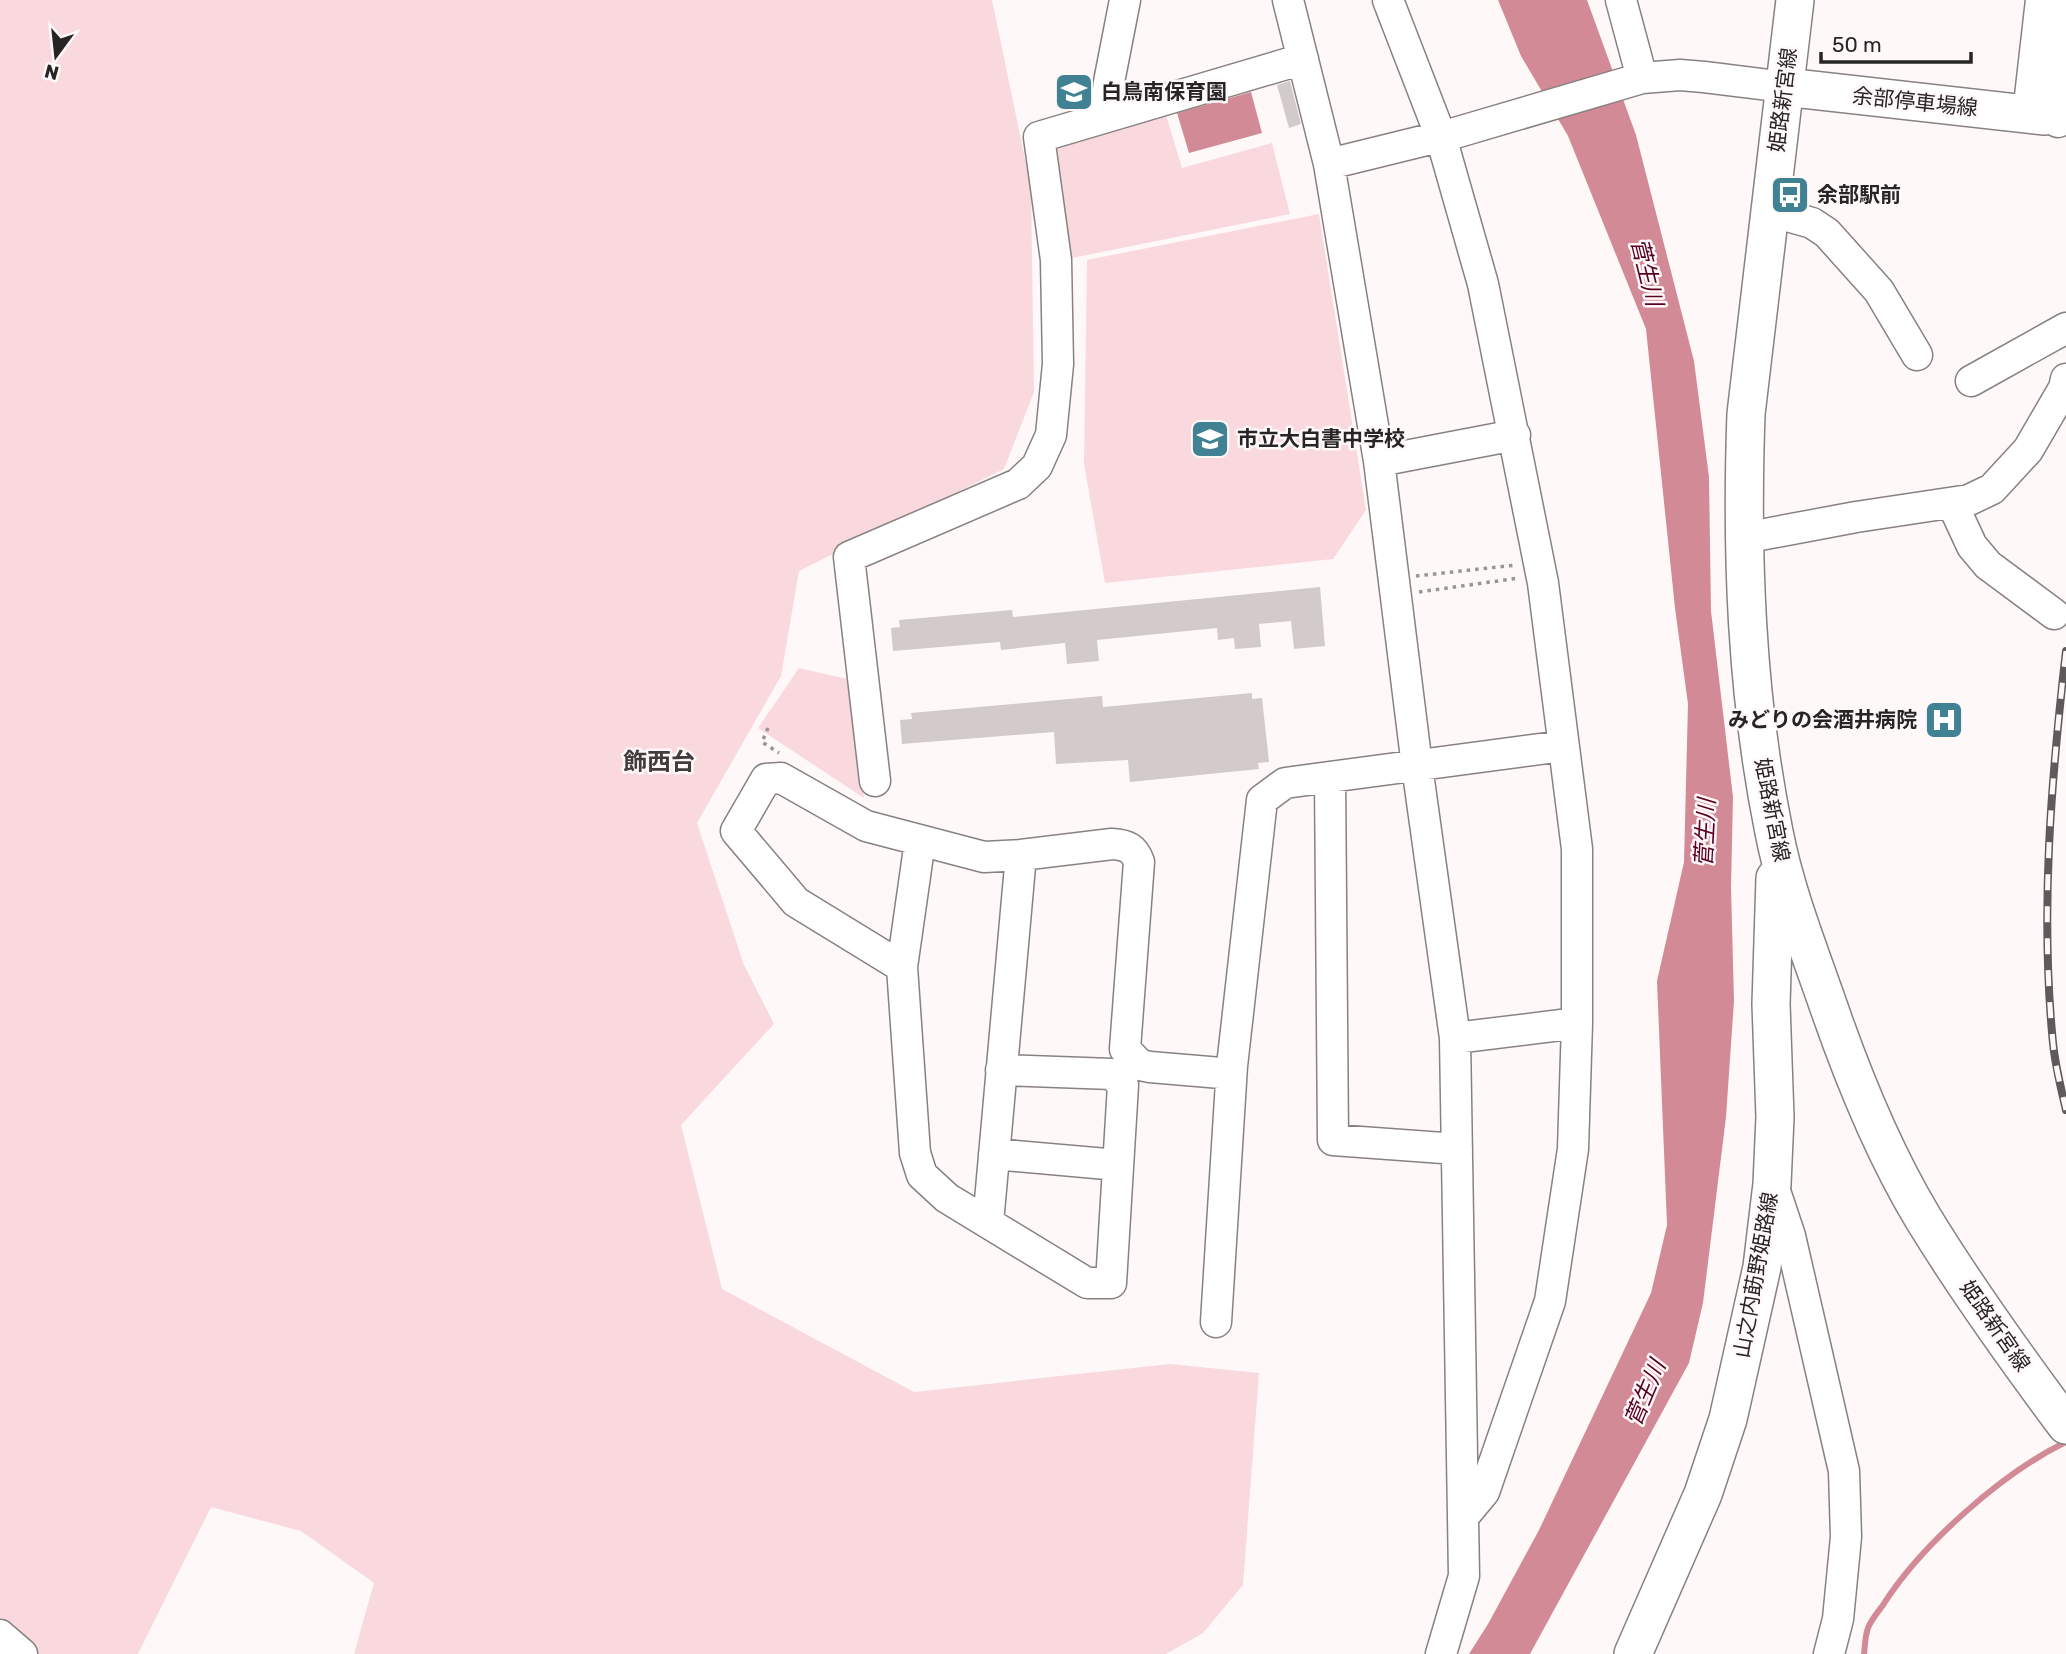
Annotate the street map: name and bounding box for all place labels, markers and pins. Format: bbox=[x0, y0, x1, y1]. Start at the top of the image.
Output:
school or university icon: 白鳥南保育園 bbox=[1053, 71, 1095, 113]
place label: 白鳥南保育園 bbox=[1101, 79, 1227, 104]
bus stop icon: 余部駅前 bbox=[1769, 174, 1811, 216]
place label: 余部駅前 bbox=[1817, 182, 1901, 207]
school or university icon: 市立大白書中学校 bbox=[1189, 418, 1231, 460]
place label: 市立大白書中学校 bbox=[1237, 426, 1405, 451]
hospital icon: みどりの会酒井病院 bbox=[1923, 699, 1965, 741]
place label: みどりの会酒井病院 bbox=[1728, 707, 1917, 732]

